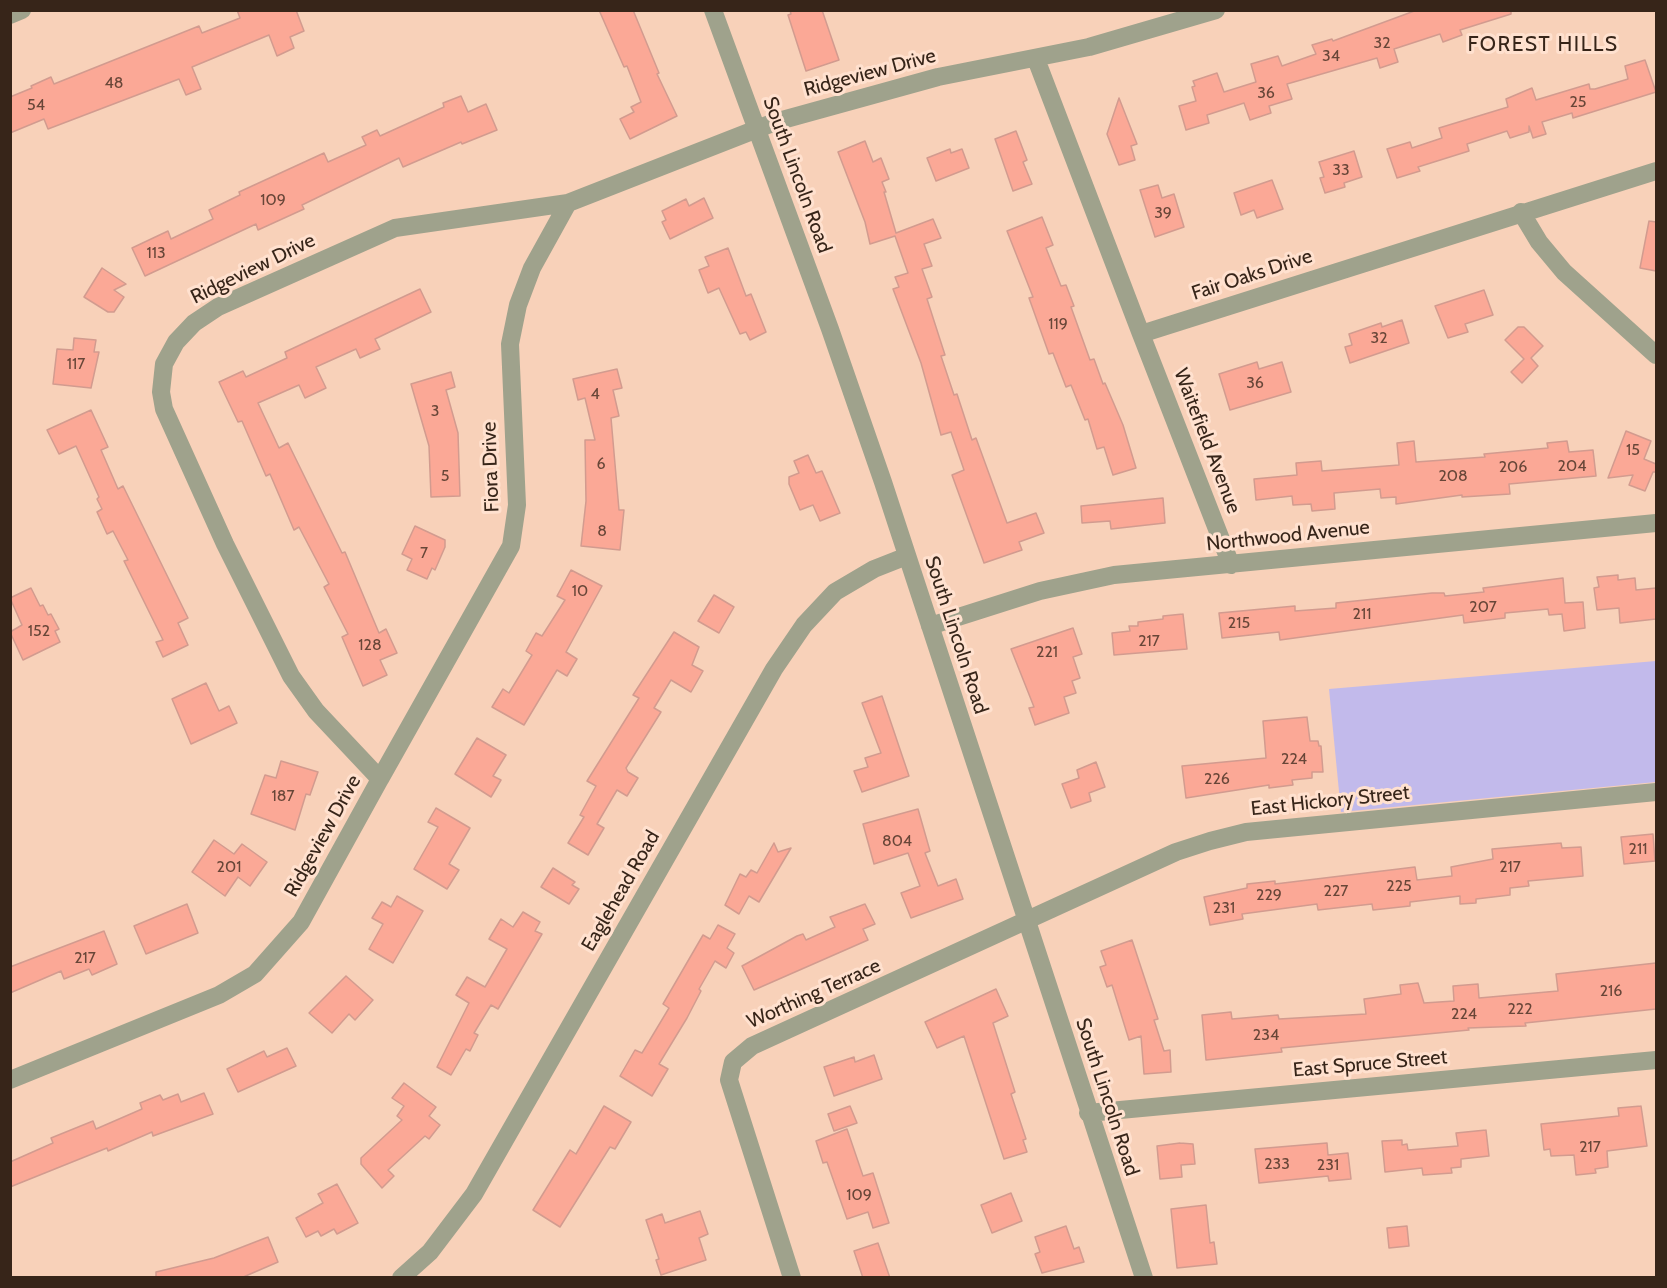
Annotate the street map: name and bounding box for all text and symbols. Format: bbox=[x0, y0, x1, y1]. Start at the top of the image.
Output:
district label: FOREST HILLS bbox=[1468, 32, 1618, 58]
house number: 32 bbox=[1373, 33, 1391, 53]
street label: Ridgeview Drive bbox=[801, 44, 939, 102]
house number: 34 bbox=[1322, 46, 1340, 66]
house number: 48 bbox=[105, 73, 123, 93]
house number: 36 bbox=[1257, 83, 1275, 103]
house number: 25 bbox=[1569, 92, 1587, 112]
street label: South Lincoln Road bbox=[758, 94, 836, 256]
house number: 54 bbox=[27, 95, 45, 115]
house number: 33 bbox=[1332, 160, 1350, 180]
house number: 109 bbox=[260, 190, 286, 210]
house number: 39 bbox=[1154, 203, 1172, 223]
street label: Ridgeview Drive bbox=[187, 229, 319, 309]
house number: 113 bbox=[146, 243, 166, 263]
street label: Fair Oaks Drive bbox=[1189, 244, 1315, 306]
house number: 119 bbox=[1048, 314, 1068, 334]
house number: 32 bbox=[1370, 328, 1388, 348]
house number: 117 bbox=[67, 354, 85, 374]
street label: Waitefield Avenue bbox=[1168, 365, 1246, 517]
house number: 36 bbox=[1246, 373, 1264, 393]
house number: 4 bbox=[590, 384, 600, 404]
house number: 3 bbox=[431, 401, 439, 421]
street label: Fiora Drive bbox=[477, 421, 505, 513]
house number: 15 bbox=[1626, 440, 1640, 460]
house number: 6 bbox=[596, 454, 606, 474]
house number: 204 bbox=[1558, 456, 1586, 476]
house number: 206 bbox=[1499, 457, 1527, 477]
house number: 5 bbox=[441, 466, 449, 486]
house number: 208 bbox=[1438, 466, 1468, 486]
street label: Northwood Avenue bbox=[1205, 515, 1371, 557]
house number: 8 bbox=[597, 521, 607, 541]
house number: 7 bbox=[420, 543, 428, 563]
street label: South Lincoln Road bbox=[919, 553, 993, 717]
house number: 10 bbox=[572, 581, 588, 601]
house number: 207 bbox=[1469, 597, 1497, 617]
house number: 211 bbox=[1353, 604, 1371, 624]
house number: 215 bbox=[1228, 613, 1250, 633]
house number: 152 bbox=[28, 621, 50, 641]
house number: 217 bbox=[1138, 631, 1160, 651]
house number: 128 bbox=[358, 635, 382, 655]
house number: 221 bbox=[1036, 642, 1058, 662]
house number: 224 bbox=[1281, 749, 1307, 769]
house number: 226 bbox=[1204, 769, 1230, 789]
street label: Ridgeview Drive bbox=[280, 771, 366, 901]
street label: East Hickory Street bbox=[1250, 781, 1410, 821]
house number: 187 bbox=[272, 786, 294, 806]
street label: Eaglehead Road bbox=[577, 826, 665, 956]
house number: 804 bbox=[882, 831, 912, 851]
house number: 211 bbox=[1629, 839, 1647, 859]
house number: 201 bbox=[217, 857, 241, 877]
house number: 217 bbox=[1499, 857, 1521, 877]
house number: 225 bbox=[1386, 876, 1412, 896]
house number: 227 bbox=[1324, 881, 1348, 901]
house number: 229 bbox=[1256, 885, 1282, 905]
house number: 231 bbox=[1213, 898, 1235, 918]
house number: 217 bbox=[74, 948, 96, 968]
street label: Worthing Terrace bbox=[744, 954, 884, 1034]
house number: 216 bbox=[1600, 981, 1622, 1001]
house number: 222 bbox=[1507, 999, 1533, 1019]
house number: 224 bbox=[1451, 1004, 1477, 1024]
street label: South Lincoln Road bbox=[1070, 1015, 1144, 1179]
house number: 234 bbox=[1253, 1025, 1279, 1045]
street label: East Spruce Street bbox=[1292, 1045, 1448, 1083]
house number: 217 bbox=[1579, 1137, 1601, 1157]
house number: 233 bbox=[1264, 1154, 1290, 1174]
house number: 231 bbox=[1317, 1155, 1339, 1175]
house number: 109 bbox=[846, 1185, 872, 1205]

